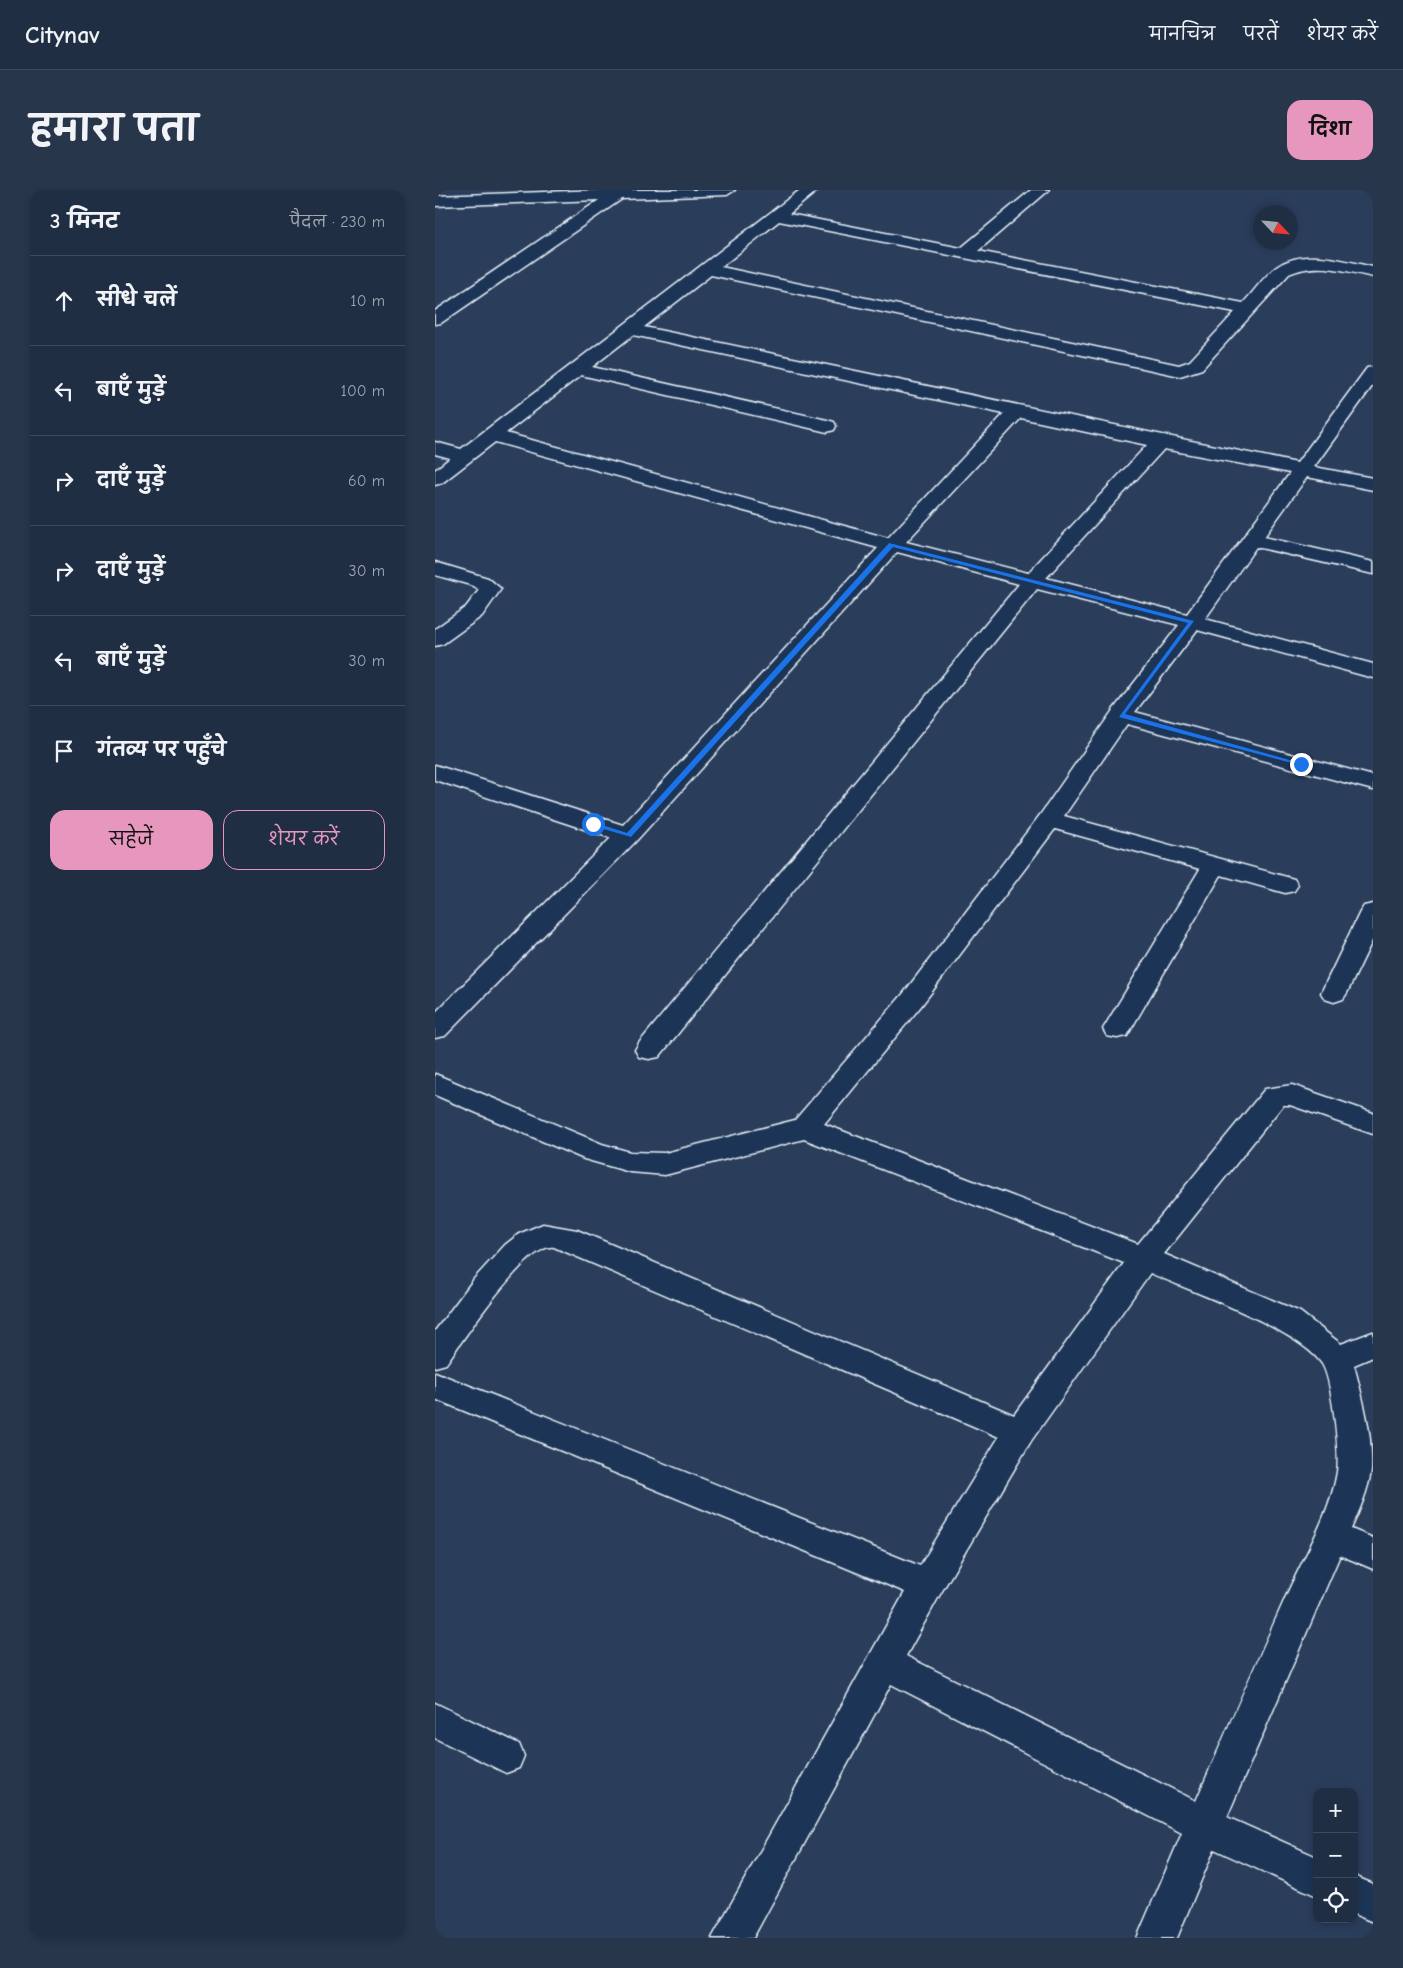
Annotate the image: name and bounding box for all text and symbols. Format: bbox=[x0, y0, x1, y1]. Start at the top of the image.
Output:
text: Citynav bbox=[25, 21, 100, 49]
text: मानचित्र bbox=[1149, 24, 1215, 45]
text: परतें bbox=[1243, 24, 1279, 45]
text: शेयर करें bbox=[1307, 24, 1378, 45]
button: दिशा bbox=[1287, 100, 1373, 160]
text: हमारा पता bbox=[30, 108, 198, 149]
north arrow bbox=[1253, 205, 1298, 250]
text: 3 मिनट bbox=[50, 209, 119, 233]
text: पैदल · 230 m bbox=[290, 213, 385, 231]
icon: ahead bbox=[50, 287, 78, 315]
text: सीधे चलें bbox=[97, 289, 177, 311]
text: 10 m bbox=[350, 292, 385, 310]
icon: left bbox=[50, 377, 78, 405]
text: बाएँ मुड़ें bbox=[97, 379, 166, 401]
text: 100 m bbox=[341, 382, 385, 400]
icon: right bbox=[50, 467, 78, 495]
text: दाएँ मुड़ें bbox=[97, 469, 165, 491]
text: 60 m bbox=[348, 472, 385, 490]
icon: right bbox=[50, 557, 78, 585]
text: दाएँ मुड़ें bbox=[97, 559, 165, 581]
text: 30 m bbox=[349, 562, 385, 580]
icon: left bbox=[50, 647, 78, 675]
text: बाएँ मुड़ें bbox=[97, 649, 166, 671]
text: 30 m bbox=[349, 652, 385, 670]
icon: arrive bbox=[50, 737, 78, 765]
text: गंतव्य पर पहुँचे bbox=[97, 739, 226, 761]
route end bbox=[1290, 753, 1313, 776]
button: सहेजें bbox=[50, 810, 213, 870]
button: शेयर करें bbox=[223, 810, 385, 870]
route start bbox=[582, 813, 605, 836]
map controls bbox=[1313, 1788, 1358, 1923]
button: + bbox=[1313, 1788, 1358, 1833]
button: − bbox=[1313, 1833, 1358, 1878]
button: locate bbox=[1313, 1878, 1358, 1923]

